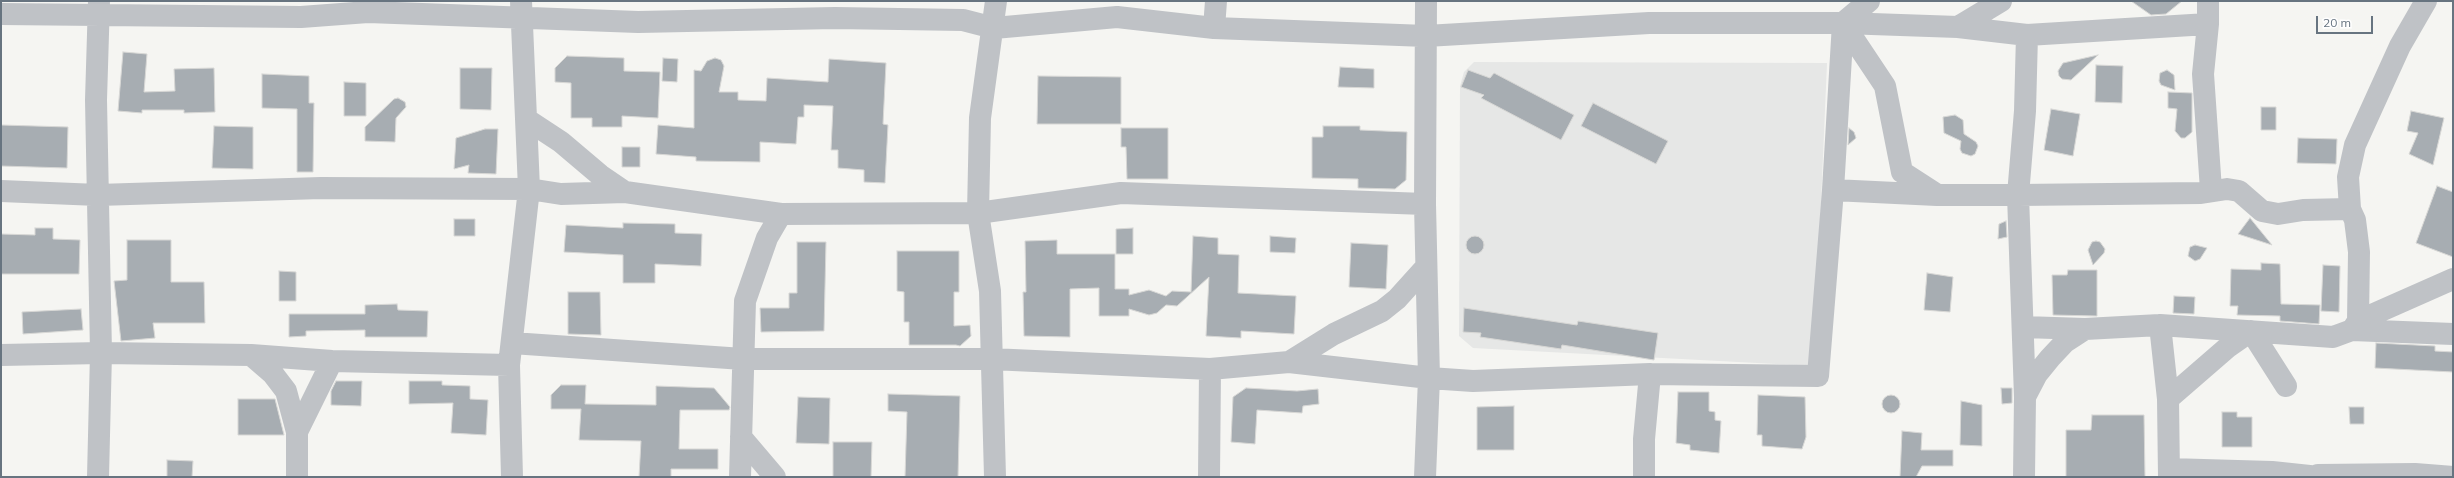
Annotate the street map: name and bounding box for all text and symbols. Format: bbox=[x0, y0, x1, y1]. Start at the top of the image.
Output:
scale bar bbox=[2318, 8, 2375, 34]
text: 20 m bbox=[2323, 15, 2351, 30]

